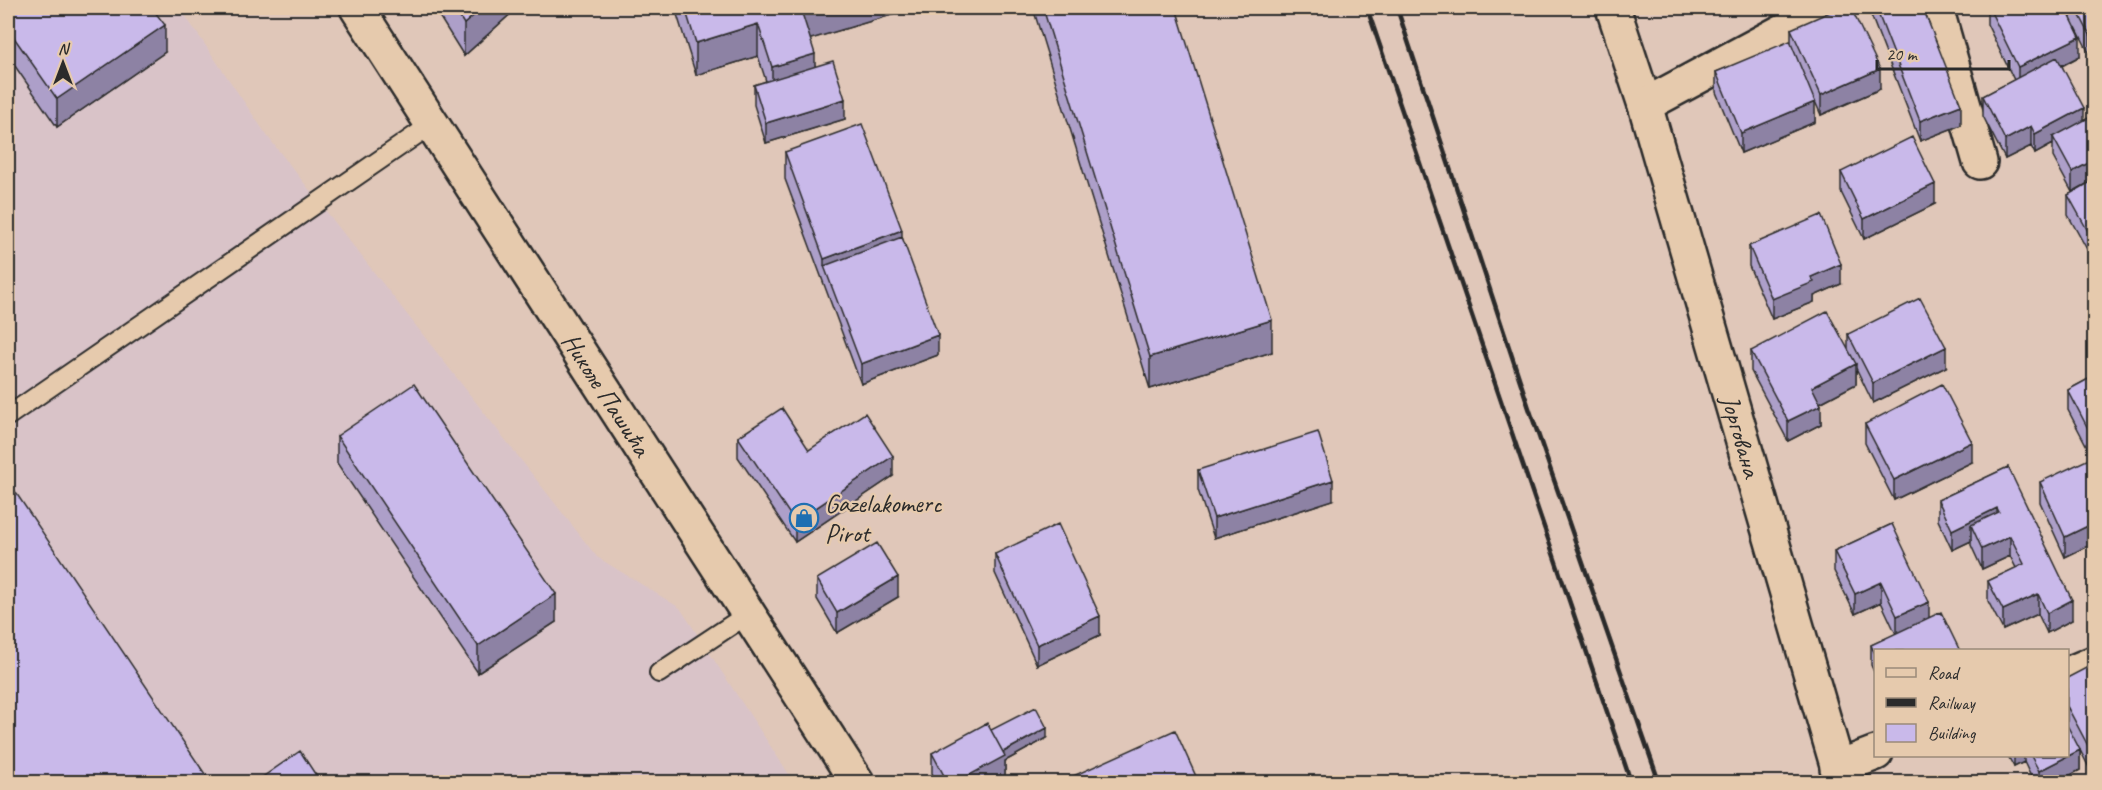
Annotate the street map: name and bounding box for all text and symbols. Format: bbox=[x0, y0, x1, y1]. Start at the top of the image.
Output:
north arrow bbox=[33, 33, 93, 93]
scale bar bbox=[1877, 33, 2009, 71]
text: N bbox=[58, 39, 71, 59]
text: 20 m bbox=[1886, 43, 1919, 65]
street label: Николе Пашића bbox=[554, 327, 659, 464]
street label: Јоргована bbox=[1713, 389, 1769, 483]
place label: Gazelakomerc Pirot bbox=[825, 487, 943, 550]
shop icon: Gazelakomerc Pirot bbox=[788, 502, 820, 534]
legend bbox=[1874, 649, 2069, 757]
text: Road bbox=[1928, 662, 1961, 684]
text: Railway bbox=[1928, 692, 1976, 714]
text: Building bbox=[1928, 722, 1977, 744]

